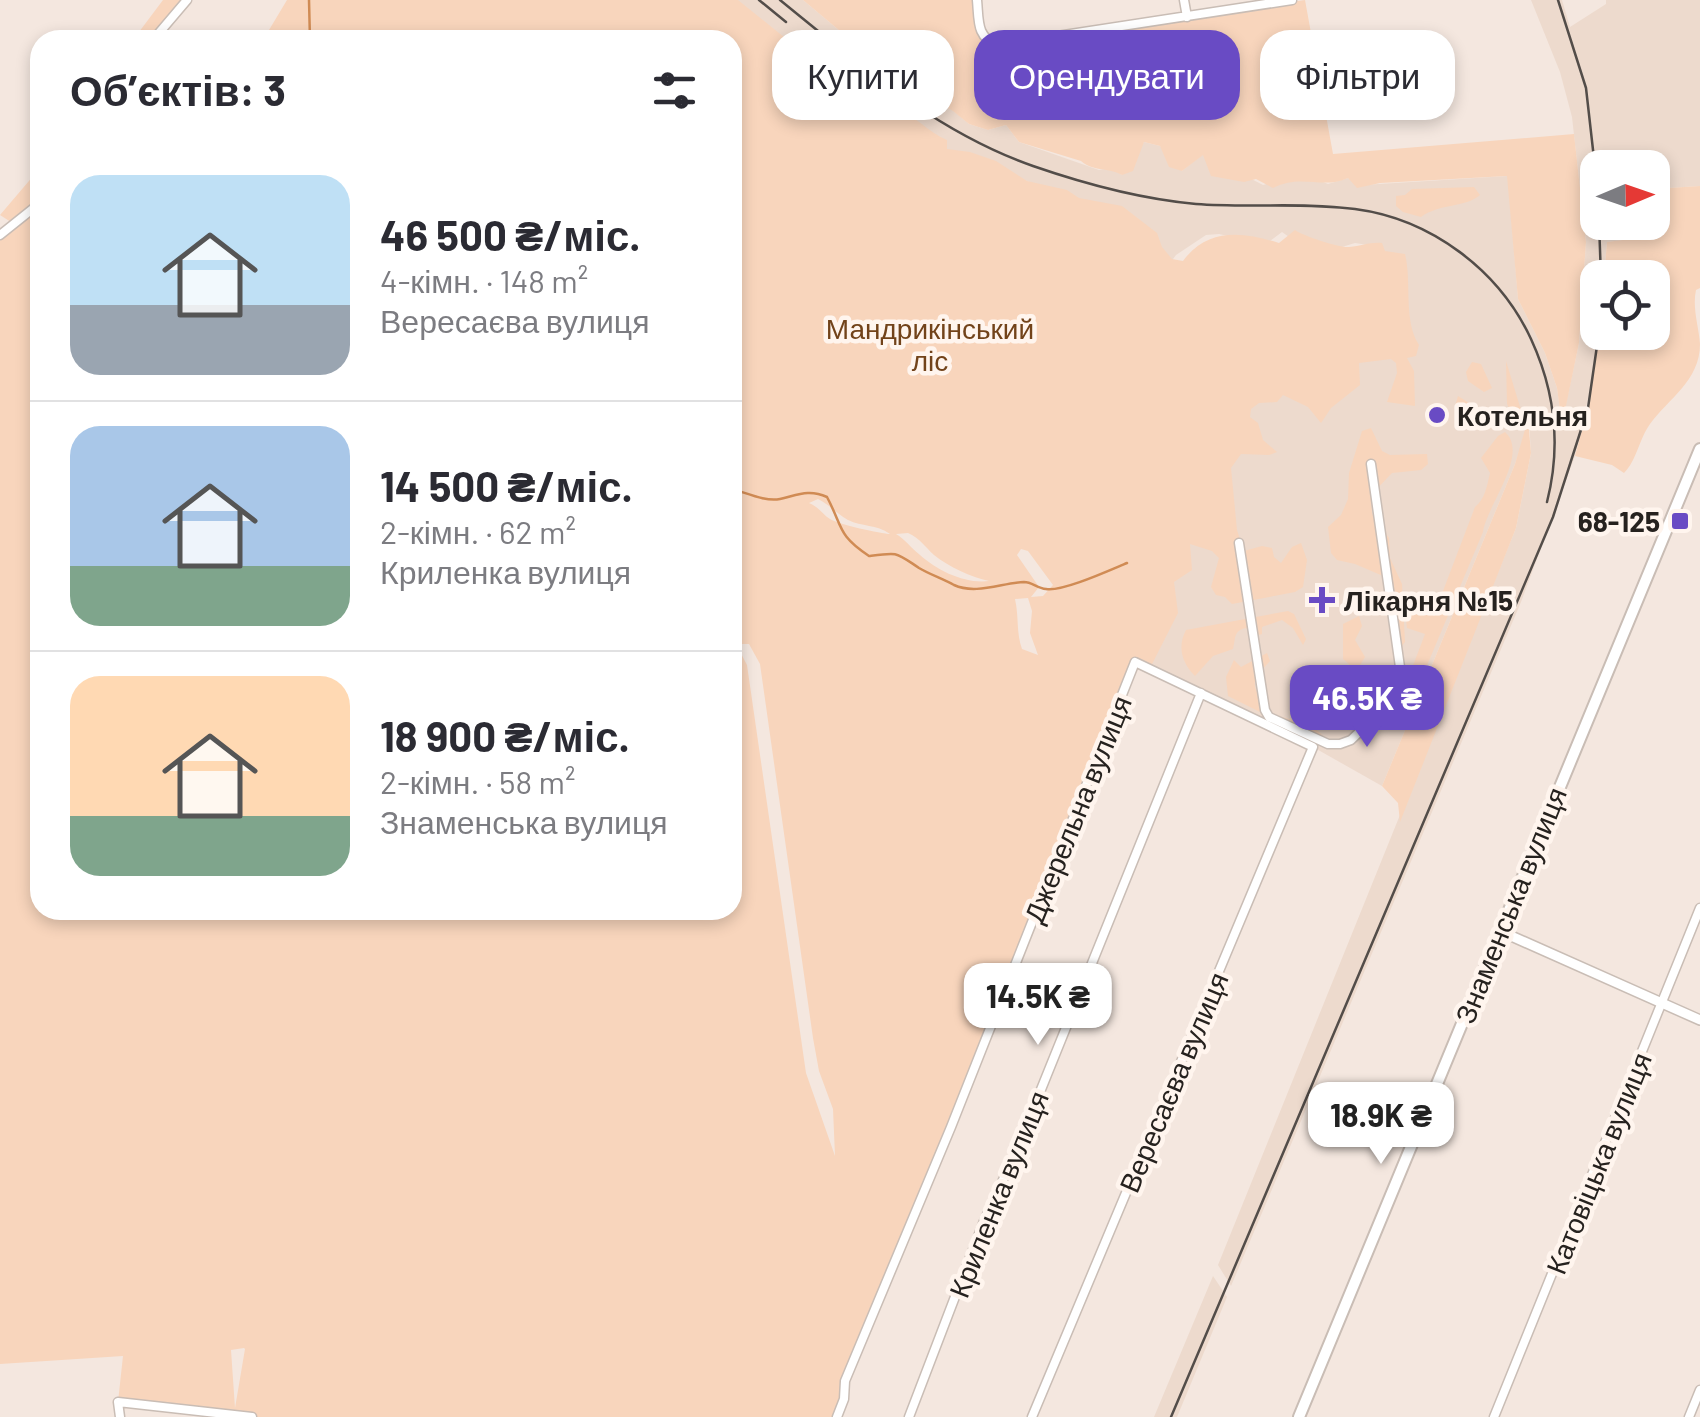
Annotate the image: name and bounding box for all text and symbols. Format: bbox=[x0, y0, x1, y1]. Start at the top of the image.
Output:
chip: Купити bbox=[772, 30, 954, 120]
chip: Орендувати bbox=[974, 30, 1240, 120]
chip: Фільтри bbox=[1260, 30, 1455, 120]
icon: filters bbox=[647, 63, 702, 118]
text: Об’єктів: 3 bbox=[70, 64, 286, 114]
north arrow bbox=[1580, 150, 1670, 240]
map controls bbox=[1580, 150, 1670, 350]
text: 46 500 ₴/міс. bbox=[380, 209, 641, 259]
icon: home bbox=[150, 215, 270, 335]
button: locate bbox=[1580, 260, 1670, 350]
text: 4-кімн. · 148 m² bbox=[380, 261, 588, 299]
text: Вересаєва вулиця bbox=[380, 301, 650, 339]
park label: Мандрикінський ліс bbox=[826, 311, 1034, 377]
place label: Котельня bbox=[1457, 398, 1588, 432]
marker: Котельня bbox=[1426, 404, 1448, 426]
text: 14 500 ₴/міс. bbox=[380, 460, 633, 510]
icon: home bbox=[150, 466, 270, 586]
place label: 68-125 bbox=[1578, 504, 1660, 538]
marker: 68-125 bbox=[1669, 510, 1691, 532]
text: 2-кімн. · 62 m² bbox=[380, 512, 576, 550]
text: Криленка вулиця bbox=[380, 552, 631, 590]
place label: Лікарня №15 bbox=[1344, 583, 1513, 617]
marker: Лікарня №15 bbox=[1309, 587, 1335, 613]
pin: 46.5K ₴ bbox=[1275, 665, 1459, 750]
text: 46.5K ₴ bbox=[1312, 678, 1422, 716]
street label: Джерельна вулиця bbox=[1016, 691, 1138, 927]
text: 18 900 ₴/міс. bbox=[380, 710, 630, 760]
icon: home bbox=[150, 716, 270, 836]
text: 2-кімн. · 58 m² bbox=[380, 762, 575, 800]
street label: Знаменська вулиця bbox=[1447, 782, 1573, 1028]
text: Знаменська вулиця bbox=[380, 802, 668, 840]
pin: 14.5K ₴ bbox=[946, 963, 1130, 1048]
street label: Вересаєва вулиця bbox=[1111, 967, 1235, 1197]
text: 14.5K ₴ bbox=[986, 976, 1090, 1014]
street label: Катовіцька вулиця bbox=[1538, 1047, 1658, 1279]
pin: 18.9K ₴ bbox=[1289, 1082, 1473, 1167]
street label: Криленка вулиця bbox=[941, 1086, 1055, 1302]
text: 18.9K ₴ bbox=[1330, 1095, 1432, 1133]

